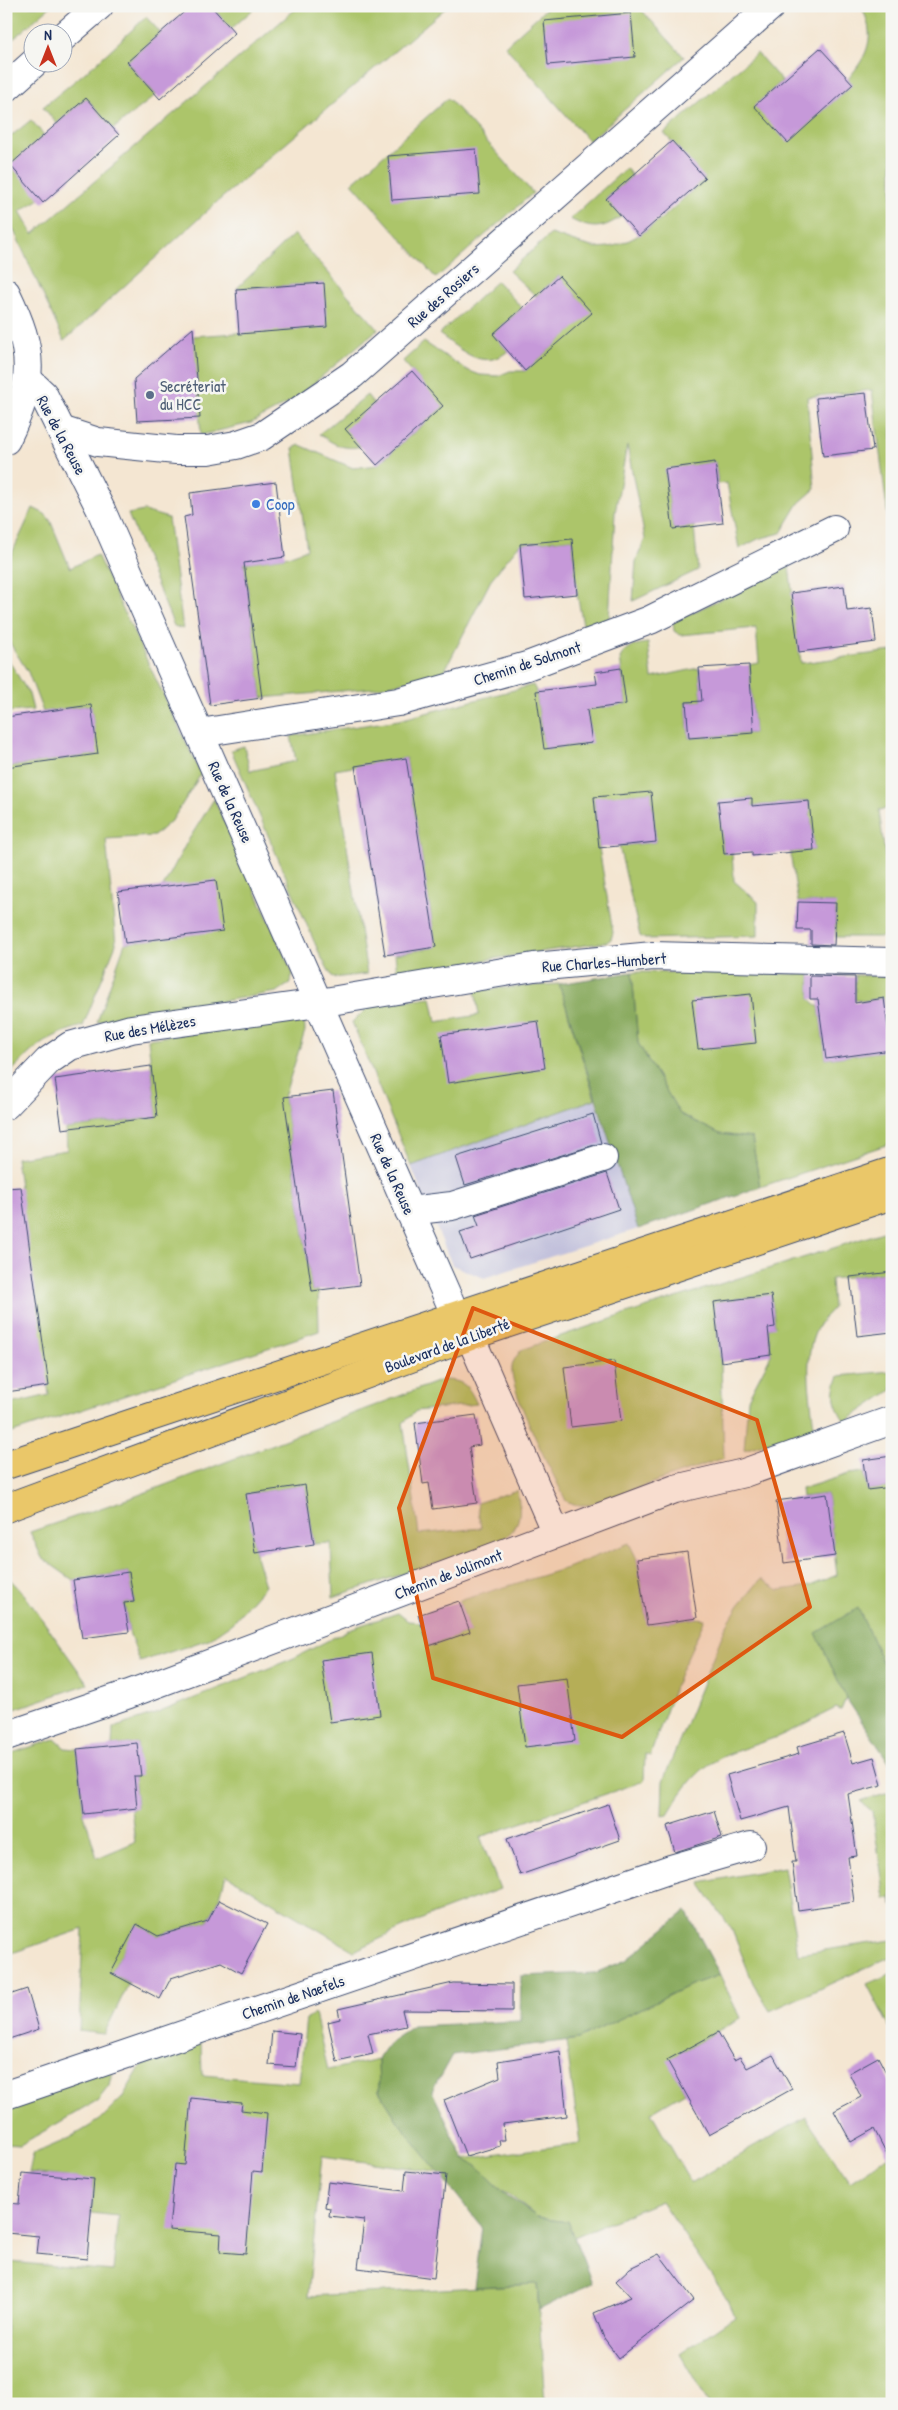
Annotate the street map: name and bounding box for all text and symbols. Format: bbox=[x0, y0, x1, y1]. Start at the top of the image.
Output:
north arrow bbox=[22, 22, 72, 72]
text: N bbox=[44, 25, 52, 44]
street label: Rue des Rosiers bbox=[402, 258, 484, 332]
place label: Secréteriat du HCC bbox=[160, 375, 226, 415]
marker: Secréteriat du HCC bbox=[144, 389, 156, 401]
street label: Rue de la Reuse bbox=[32, 392, 92, 479]
place label: Coop bbox=[266, 493, 295, 515]
marker: Coop bbox=[250, 498, 262, 510]
street label: Chemin de Solmont bbox=[471, 635, 584, 691]
street label: Rue de la Reuse bbox=[203, 758, 259, 847]
street label: Rue Charles-Humbert bbox=[541, 947, 667, 977]
street label: Rue des Mélèzes bbox=[103, 1009, 197, 1047]
street label: Rue de la Reuse bbox=[365, 1130, 421, 1219]
street label: Boulevard de la Liberté bbox=[382, 1312, 513, 1378]
street label: Chemin de Jolimont bbox=[391, 1543, 506, 1605]
street label: Chemin de Naefels bbox=[239, 1969, 347, 2025]

